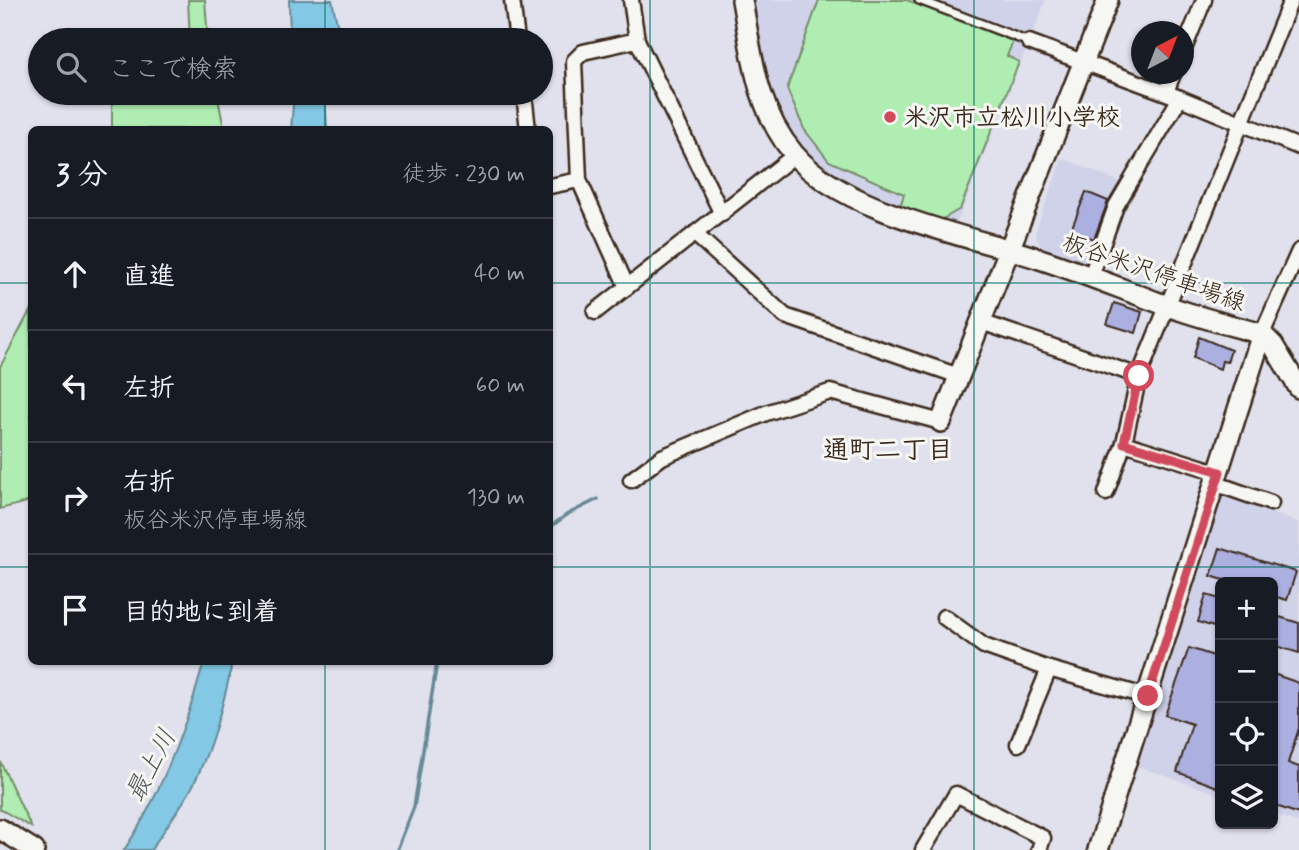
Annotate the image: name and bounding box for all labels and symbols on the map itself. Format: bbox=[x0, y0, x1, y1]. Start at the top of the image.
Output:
north arrow bbox=[1131, 21, 1194, 84]
place label: 米沢市立松川小学校 bbox=[904, 103, 1120, 134]
marker: 米沢市立松川小学校 bbox=[882, 109, 898, 125]
street label: 板谷米沢停車場線 bbox=[1058, 228, 1249, 319]
route start bbox=[1123, 360, 1154, 391]
district label: 通町二丁目 bbox=[823, 434, 953, 468]
route end bbox=[1132, 680, 1163, 711]
water label: 最上川 bbox=[118, 724, 185, 808]

